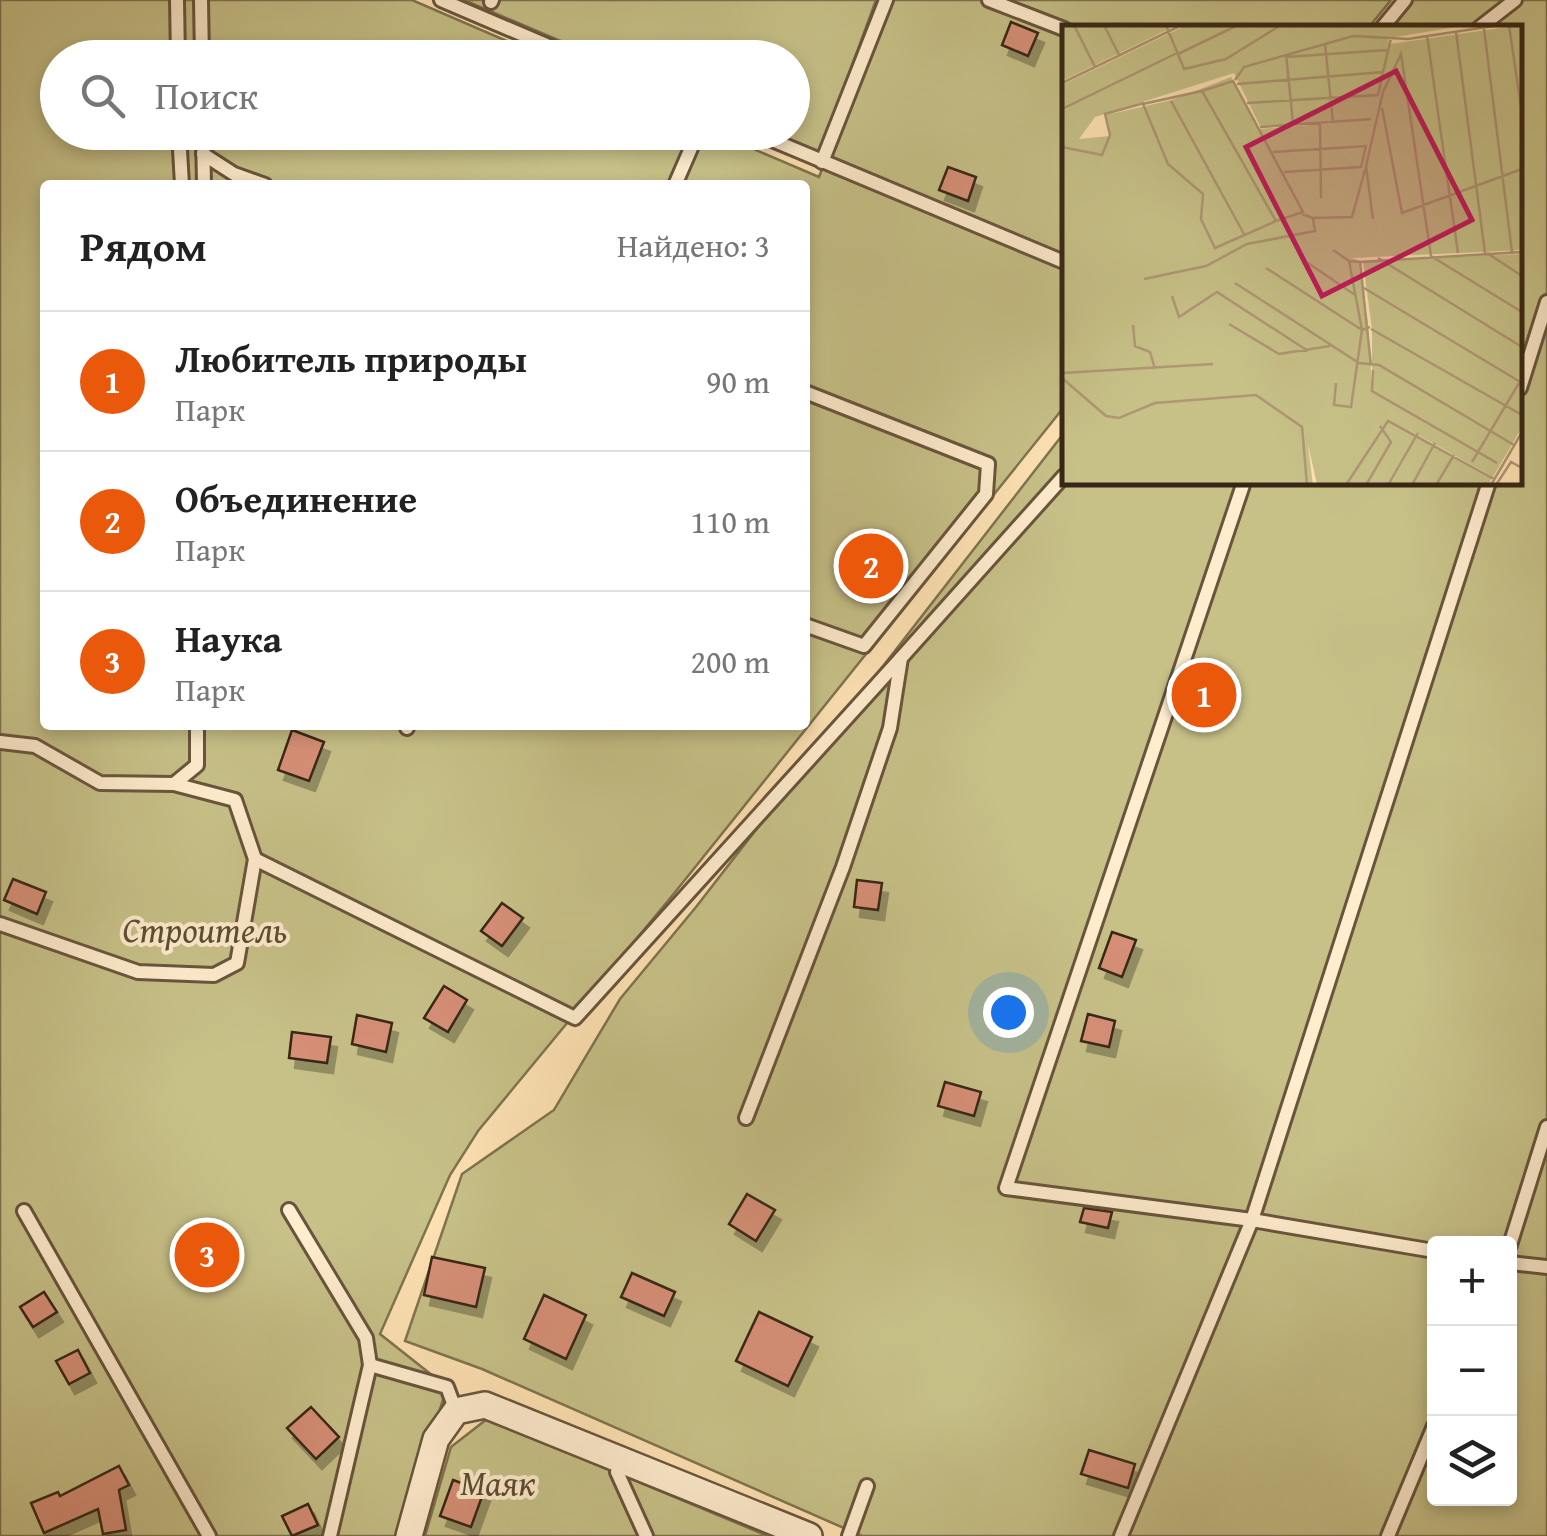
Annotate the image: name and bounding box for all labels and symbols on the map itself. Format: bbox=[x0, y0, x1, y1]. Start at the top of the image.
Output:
inset map bbox=[1062, 25, 1522, 485]
pin: 2 bbox=[838, 528, 904, 604]
pin: 1 bbox=[1172, 658, 1236, 732]
park label: Строитель bbox=[123, 904, 287, 955]
your location bbox=[983, 987, 1034, 1038]
pin: 3 bbox=[174, 1218, 240, 1292]
park label: Маяк bbox=[460, 1457, 536, 1508]

